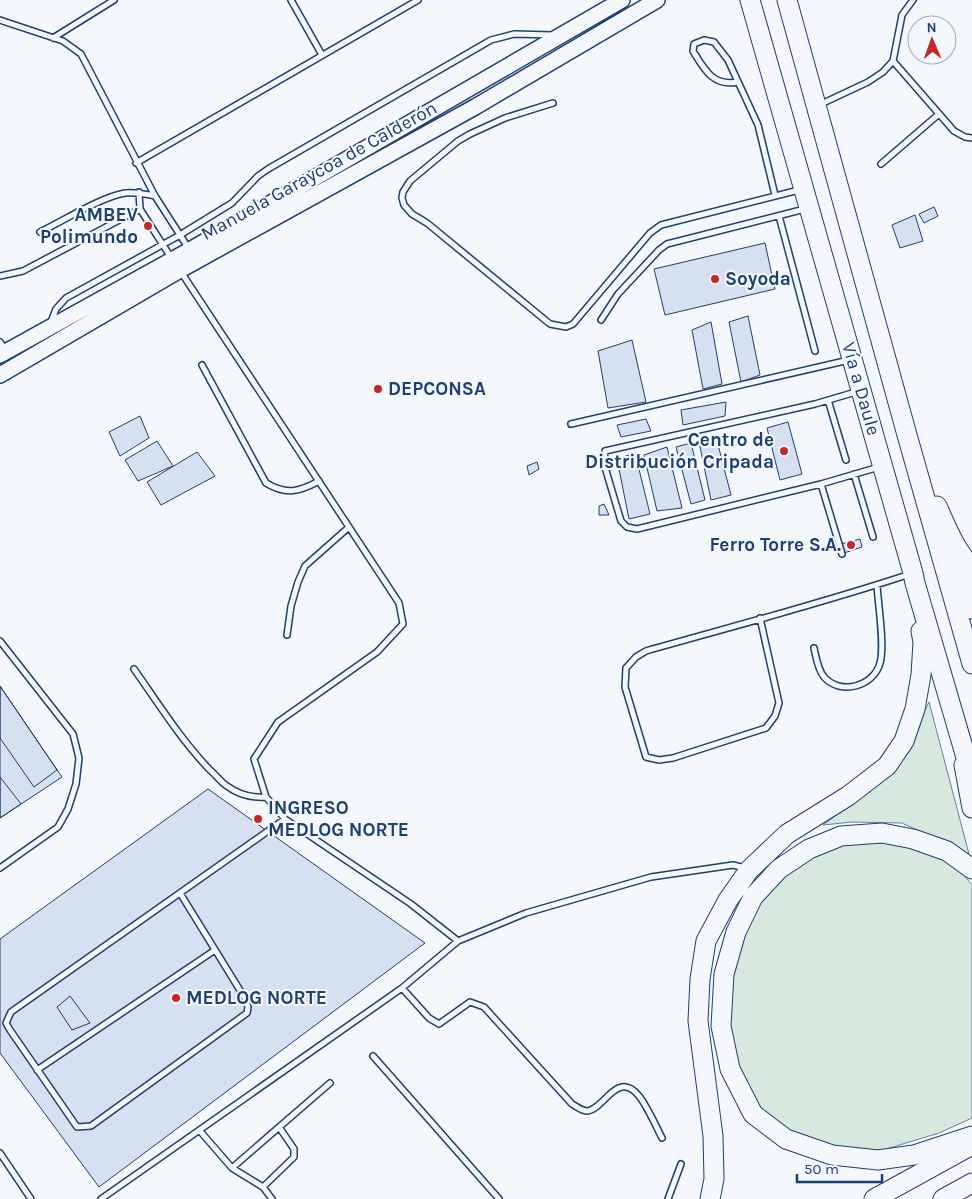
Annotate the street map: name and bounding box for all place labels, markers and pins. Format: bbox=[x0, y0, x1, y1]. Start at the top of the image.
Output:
place label: AMBEV Polimundo bbox=[40, 204, 139, 248]
marker: AMBEV Polimundo bbox=[142, 220, 154, 232]
place label: Soyoda bbox=[725, 268, 791, 290]
marker: Soyoda bbox=[709, 273, 721, 285]
place label: DEPCONSA bbox=[388, 378, 486, 400]
marker: DEPCONSA bbox=[372, 383, 384, 395]
place label: Centro de Distribución Cripada bbox=[585, 429, 774, 473]
marker: Centro de Distribución Cripada bbox=[778, 445, 790, 457]
place label: Ferro Torre S.A. bbox=[710, 534, 841, 556]
marker: Ferro Torre S.A. bbox=[845, 539, 857, 551]
place label: INGRESO MEDLOG NORTE bbox=[268, 797, 409, 841]
marker: INGRESO MEDLOG NORTE bbox=[252, 813, 264, 825]
place label: MEDLOG NORTE bbox=[186, 987, 327, 1009]
marker: MEDLOG NORTE bbox=[170, 992, 182, 1004]

